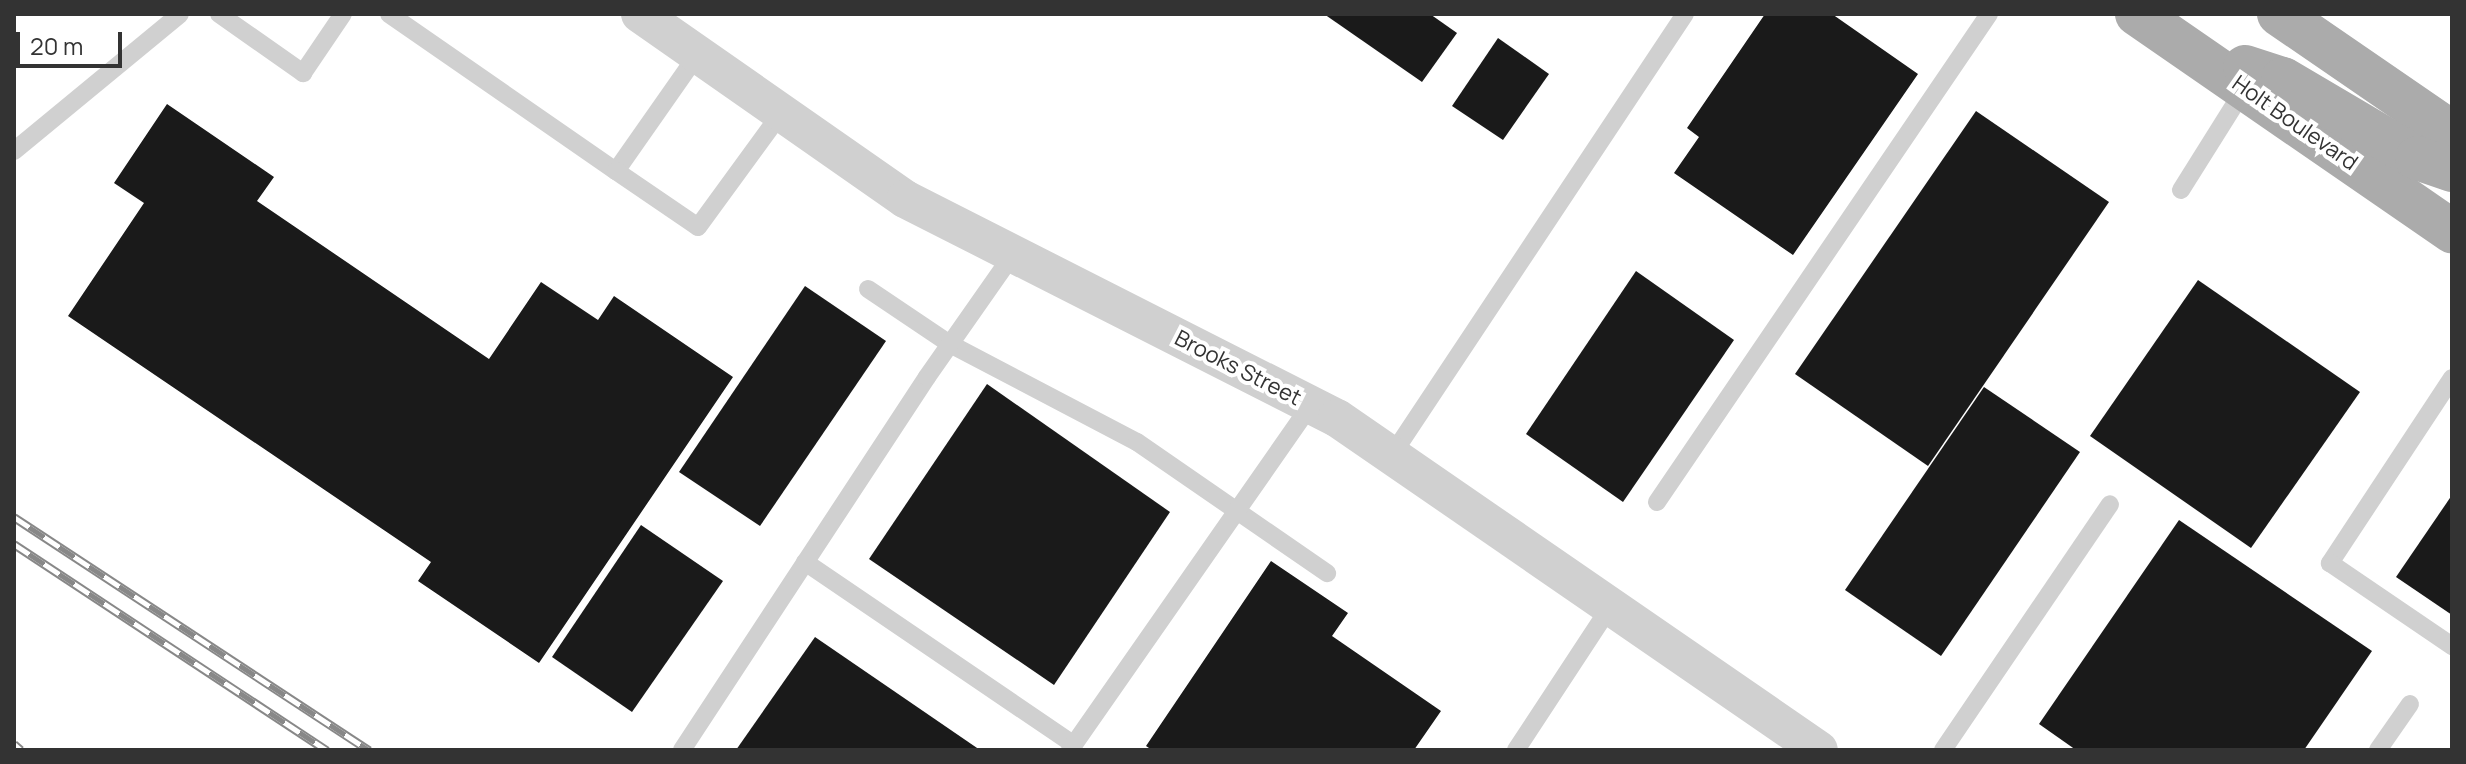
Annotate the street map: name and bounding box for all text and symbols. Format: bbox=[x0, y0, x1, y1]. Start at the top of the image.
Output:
scale bar bbox=[20, 16, 126, 66]
text: 20 m bbox=[30, 29, 83, 62]
street label: Holt Boulevard bbox=[2227, 70, 2363, 176]
street label: Brooks Street bbox=[1170, 325, 1306, 411]

